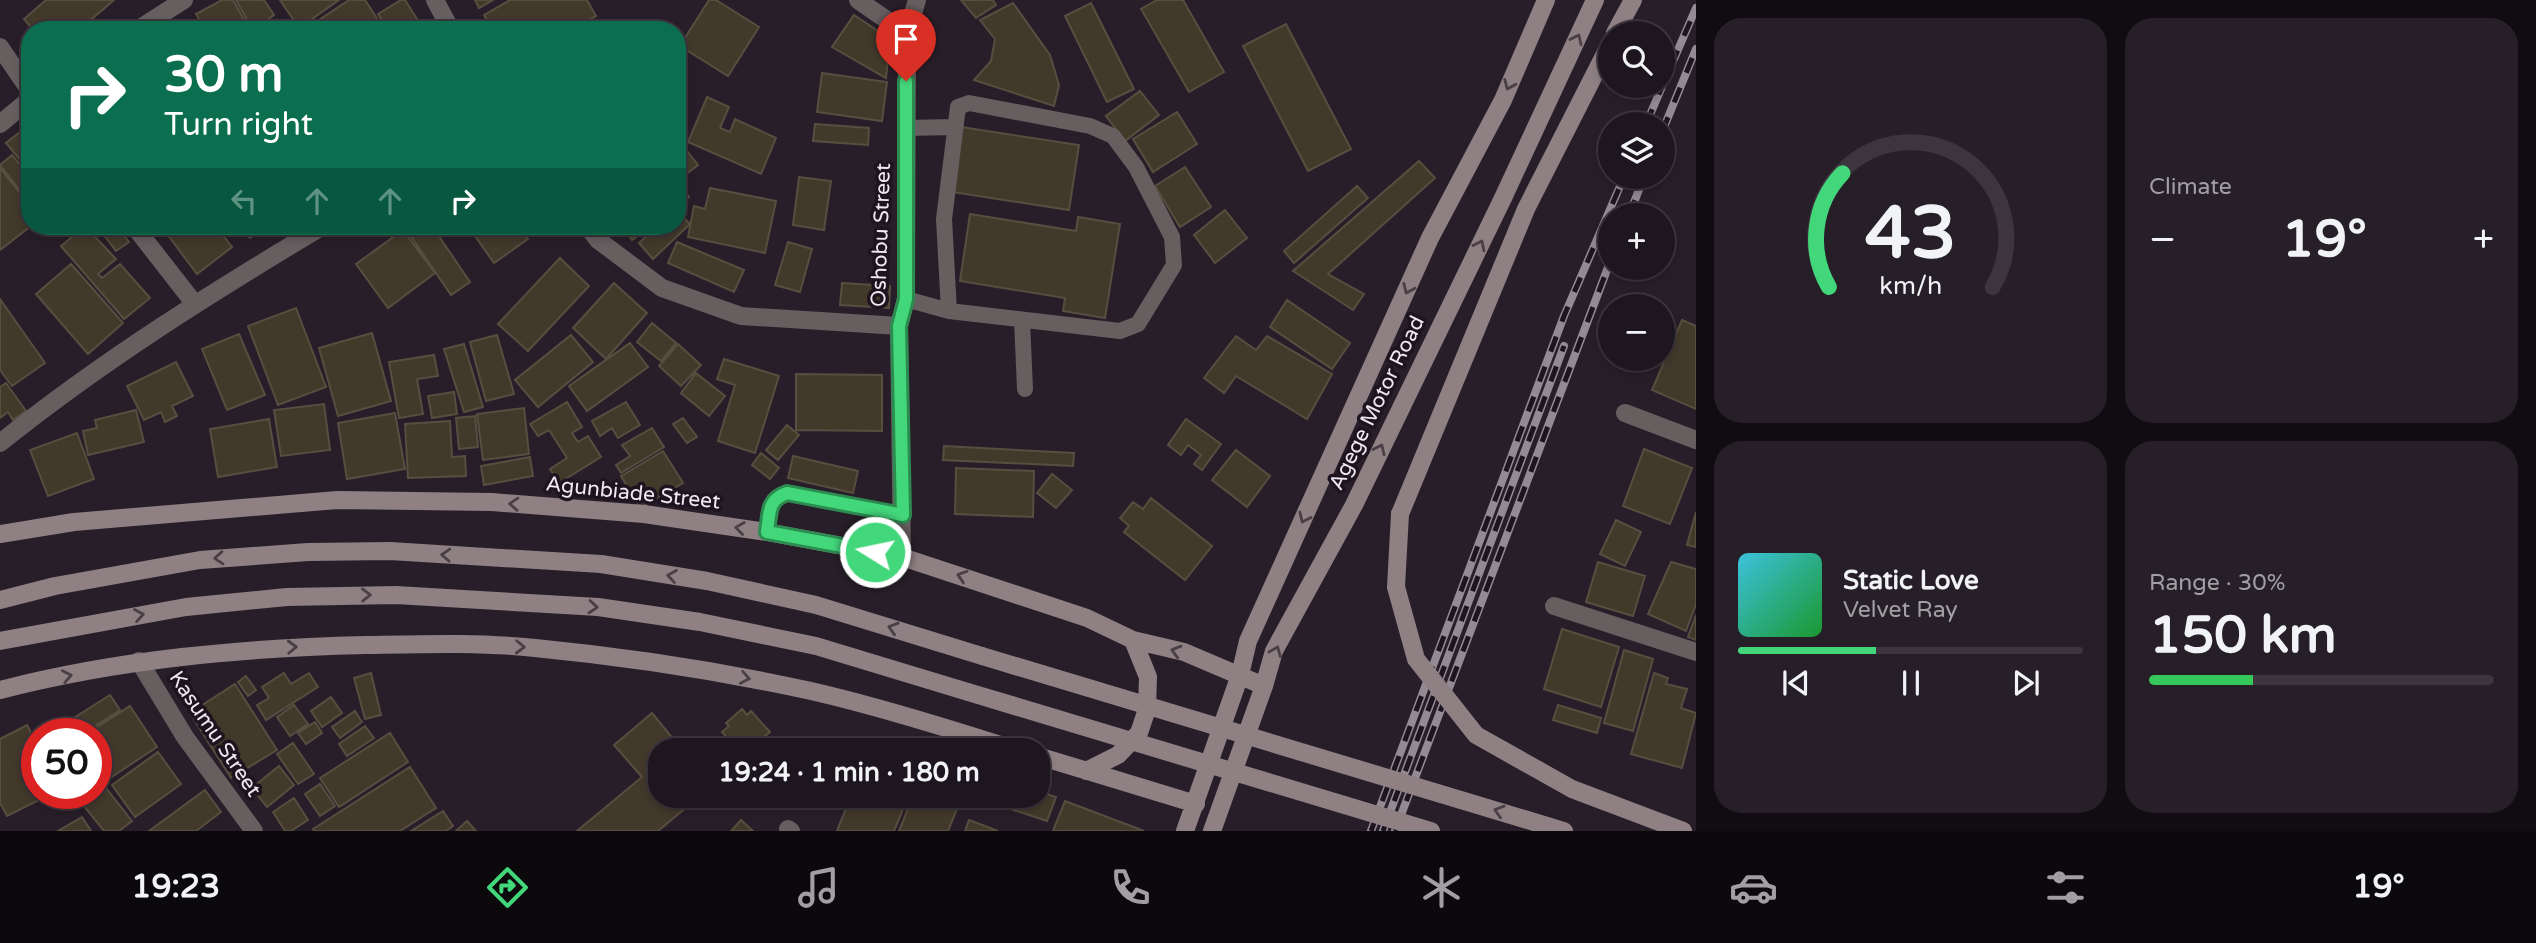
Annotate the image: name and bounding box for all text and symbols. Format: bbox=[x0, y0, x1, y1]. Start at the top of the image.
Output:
pin bbox=[876, 9, 936, 81]
icon: arrive bbox=[887, 20, 925, 58]
map controls bbox=[1598, 21, 1675, 371]
button: search bbox=[1598, 21, 1675, 98]
one-way arrow bbox=[1568, 34, 1582, 46]
text: 30 m bbox=[164, 46, 283, 105]
icon: right bbox=[49, 49, 140, 140]
one-way arrow bbox=[1503, 78, 1517, 91]
text: Turn right bbox=[164, 106, 313, 144]
button: layers bbox=[1598, 112, 1675, 189]
street label: Oshobu Street bbox=[866, 163, 896, 307]
text: Climate bbox=[2149, 173, 2232, 201]
icon: left bbox=[225, 182, 263, 220]
icon: ahead bbox=[298, 182, 336, 220]
icon: ahead bbox=[371, 182, 409, 220]
icon: right bbox=[444, 182, 482, 220]
text: 43 bbox=[1865, 190, 1956, 278]
button: + bbox=[1598, 203, 1675, 280]
text: 19° bbox=[2282, 208, 2367, 271]
text: − bbox=[2149, 217, 2176, 263]
text: + bbox=[2473, 217, 2494, 263]
one-way arrow bbox=[1472, 240, 1486, 252]
text: km/h bbox=[1879, 270, 1942, 300]
one-way arrow bbox=[1402, 281, 1416, 294]
button: − bbox=[1598, 294, 1675, 371]
street label: Agege Motor Road bbox=[1324, 312, 1430, 494]
one-way arrow bbox=[1372, 444, 1386, 456]
street label: Agunbiade Street bbox=[545, 471, 721, 515]
one-way arrow bbox=[508, 497, 519, 512]
one-way arrow bbox=[1298, 511, 1312, 524]
position arrow bbox=[838, 515, 912, 589]
one-way arrow bbox=[734, 521, 746, 536]
one-way arrow bbox=[440, 547, 451, 562]
one-way arrow bbox=[213, 551, 224, 566]
text: Static Love bbox=[1843, 565, 1979, 596]
one-way arrow bbox=[667, 569, 678, 584]
text: Range · 30% bbox=[2149, 569, 2285, 597]
one-way arrow bbox=[956, 570, 968, 584]
one-way arrow bbox=[360, 588, 371, 603]
text: Velvet Ray bbox=[1843, 596, 1958, 624]
one-way arrow bbox=[588, 599, 599, 614]
text: 150 km bbox=[2149, 604, 2337, 667]
one-way arrow bbox=[133, 608, 145, 623]
one-way arrow bbox=[888, 622, 900, 637]
one-way arrow bbox=[515, 639, 525, 655]
one-way arrow bbox=[287, 640, 298, 655]
one-way arrow bbox=[1170, 644, 1182, 659]
one-way arrow bbox=[1267, 646, 1281, 658]
icon: previous bbox=[1777, 664, 1815, 702]
icon: pause bbox=[1892, 664, 1930, 702]
icon: next bbox=[2007, 664, 2045, 702]
street label: Kasumu Street bbox=[164, 666, 266, 802]
one-way arrow bbox=[61, 669, 73, 684]
one-way arrow bbox=[739, 669, 751, 684]
speed limit sign: 50 bbox=[21, 718, 112, 809]
text: 19:24 · 1 min · 180 m bbox=[718, 757, 980, 788]
one-way arrow bbox=[1493, 805, 1505, 820]
icon: directions bbox=[483, 863, 532, 912]
icon: music bbox=[794, 863, 843, 912]
icon: phone bbox=[1106, 863, 1155, 912]
icon: climate bbox=[1417, 863, 1466, 912]
icon: car bbox=[1729, 863, 1778, 912]
icon: filters bbox=[2041, 863, 2090, 912]
text: 19:23 bbox=[131, 868, 220, 906]
text: 19° bbox=[2352, 868, 2405, 906]

